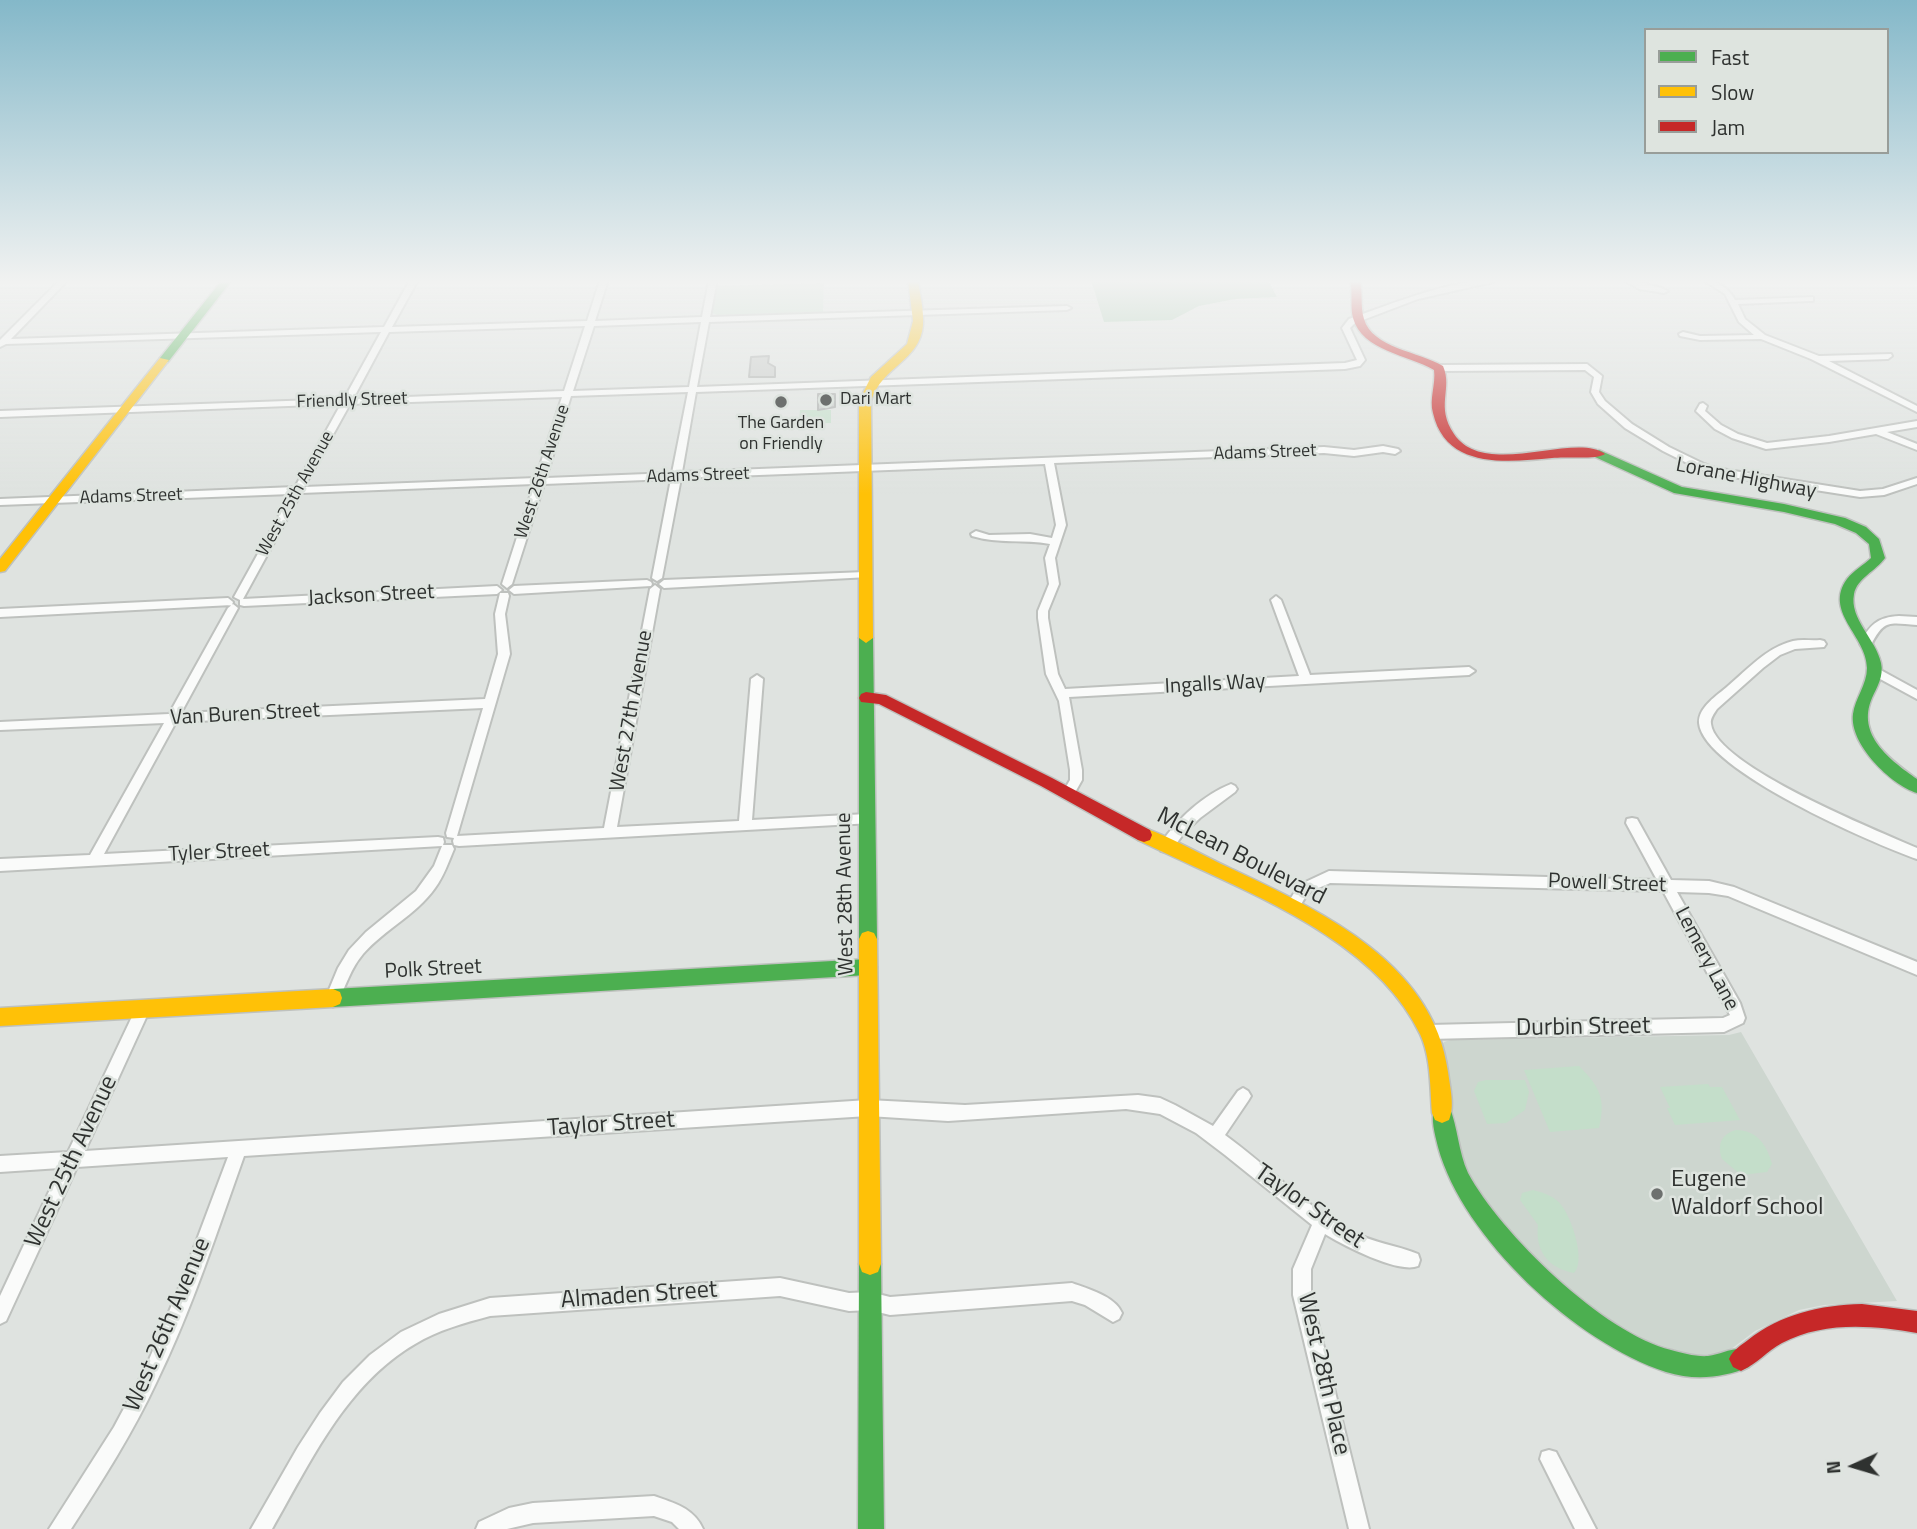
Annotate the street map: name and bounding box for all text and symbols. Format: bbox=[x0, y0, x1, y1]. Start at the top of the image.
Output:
legend bbox=[1644, 28, 1889, 154]
text: Fast bbox=[1711, 41, 1749, 73]
text: Slow bbox=[1711, 76, 1754, 108]
text: Jam bbox=[1711, 111, 1745, 143]
street label: Friendly Street bbox=[296, 388, 408, 414]
place label: Dari Mart bbox=[840, 389, 911, 411]
marker: Dari Mart bbox=[818, 392, 834, 408]
marker: The Garden on Friendly bbox=[773, 394, 789, 410]
street label: West 26th Avenue bbox=[511, 402, 575, 542]
place label: The Garden on Friendly bbox=[738, 413, 824, 456]
street label: West 25th Avenue bbox=[253, 428, 339, 560]
street label: Adams Street bbox=[1213, 440, 1317, 466]
street label: Lorane Highway bbox=[1674, 453, 1818, 505]
street label: Adams Street bbox=[646, 463, 750, 489]
street label: Adams Street bbox=[79, 484, 183, 510]
street label: Jackson Street bbox=[307, 580, 435, 612]
street label: West 27th Avenue bbox=[605, 629, 659, 793]
street label: Ingalls Way bbox=[1164, 670, 1266, 700]
street label: Van Buren Street bbox=[170, 698, 320, 732]
street label: McLean Boulevard bbox=[1152, 802, 1330, 912]
street label: West 28th Avenue bbox=[832, 812, 860, 976]
street label: Tyler Street bbox=[168, 838, 270, 868]
street label: Powell Street bbox=[1547, 869, 1667, 899]
street label: Lemery Lane bbox=[1668, 903, 1744, 1015]
street label: Polk Street bbox=[384, 955, 482, 985]
street label: Durbin Street bbox=[1516, 1012, 1650, 1044]
street label: West 25th Avenue bbox=[20, 1071, 124, 1253]
street label: Taylor Street bbox=[546, 1106, 676, 1144]
street label: Taylor Street bbox=[1248, 1159, 1370, 1255]
place label: Eugene Waldorf School bbox=[1671, 1166, 1824, 1222]
marker: Eugene Waldorf School bbox=[1649, 1186, 1665, 1202]
street label: West 26th Avenue bbox=[118, 1234, 218, 1416]
street label: Almaden Street bbox=[560, 1276, 718, 1316]
street label: West 28th Place bbox=[1290, 1290, 1356, 1458]
north arrow bbox=[1819, 1431, 1889, 1501]
text: N bbox=[1818, 1460, 1847, 1475]

